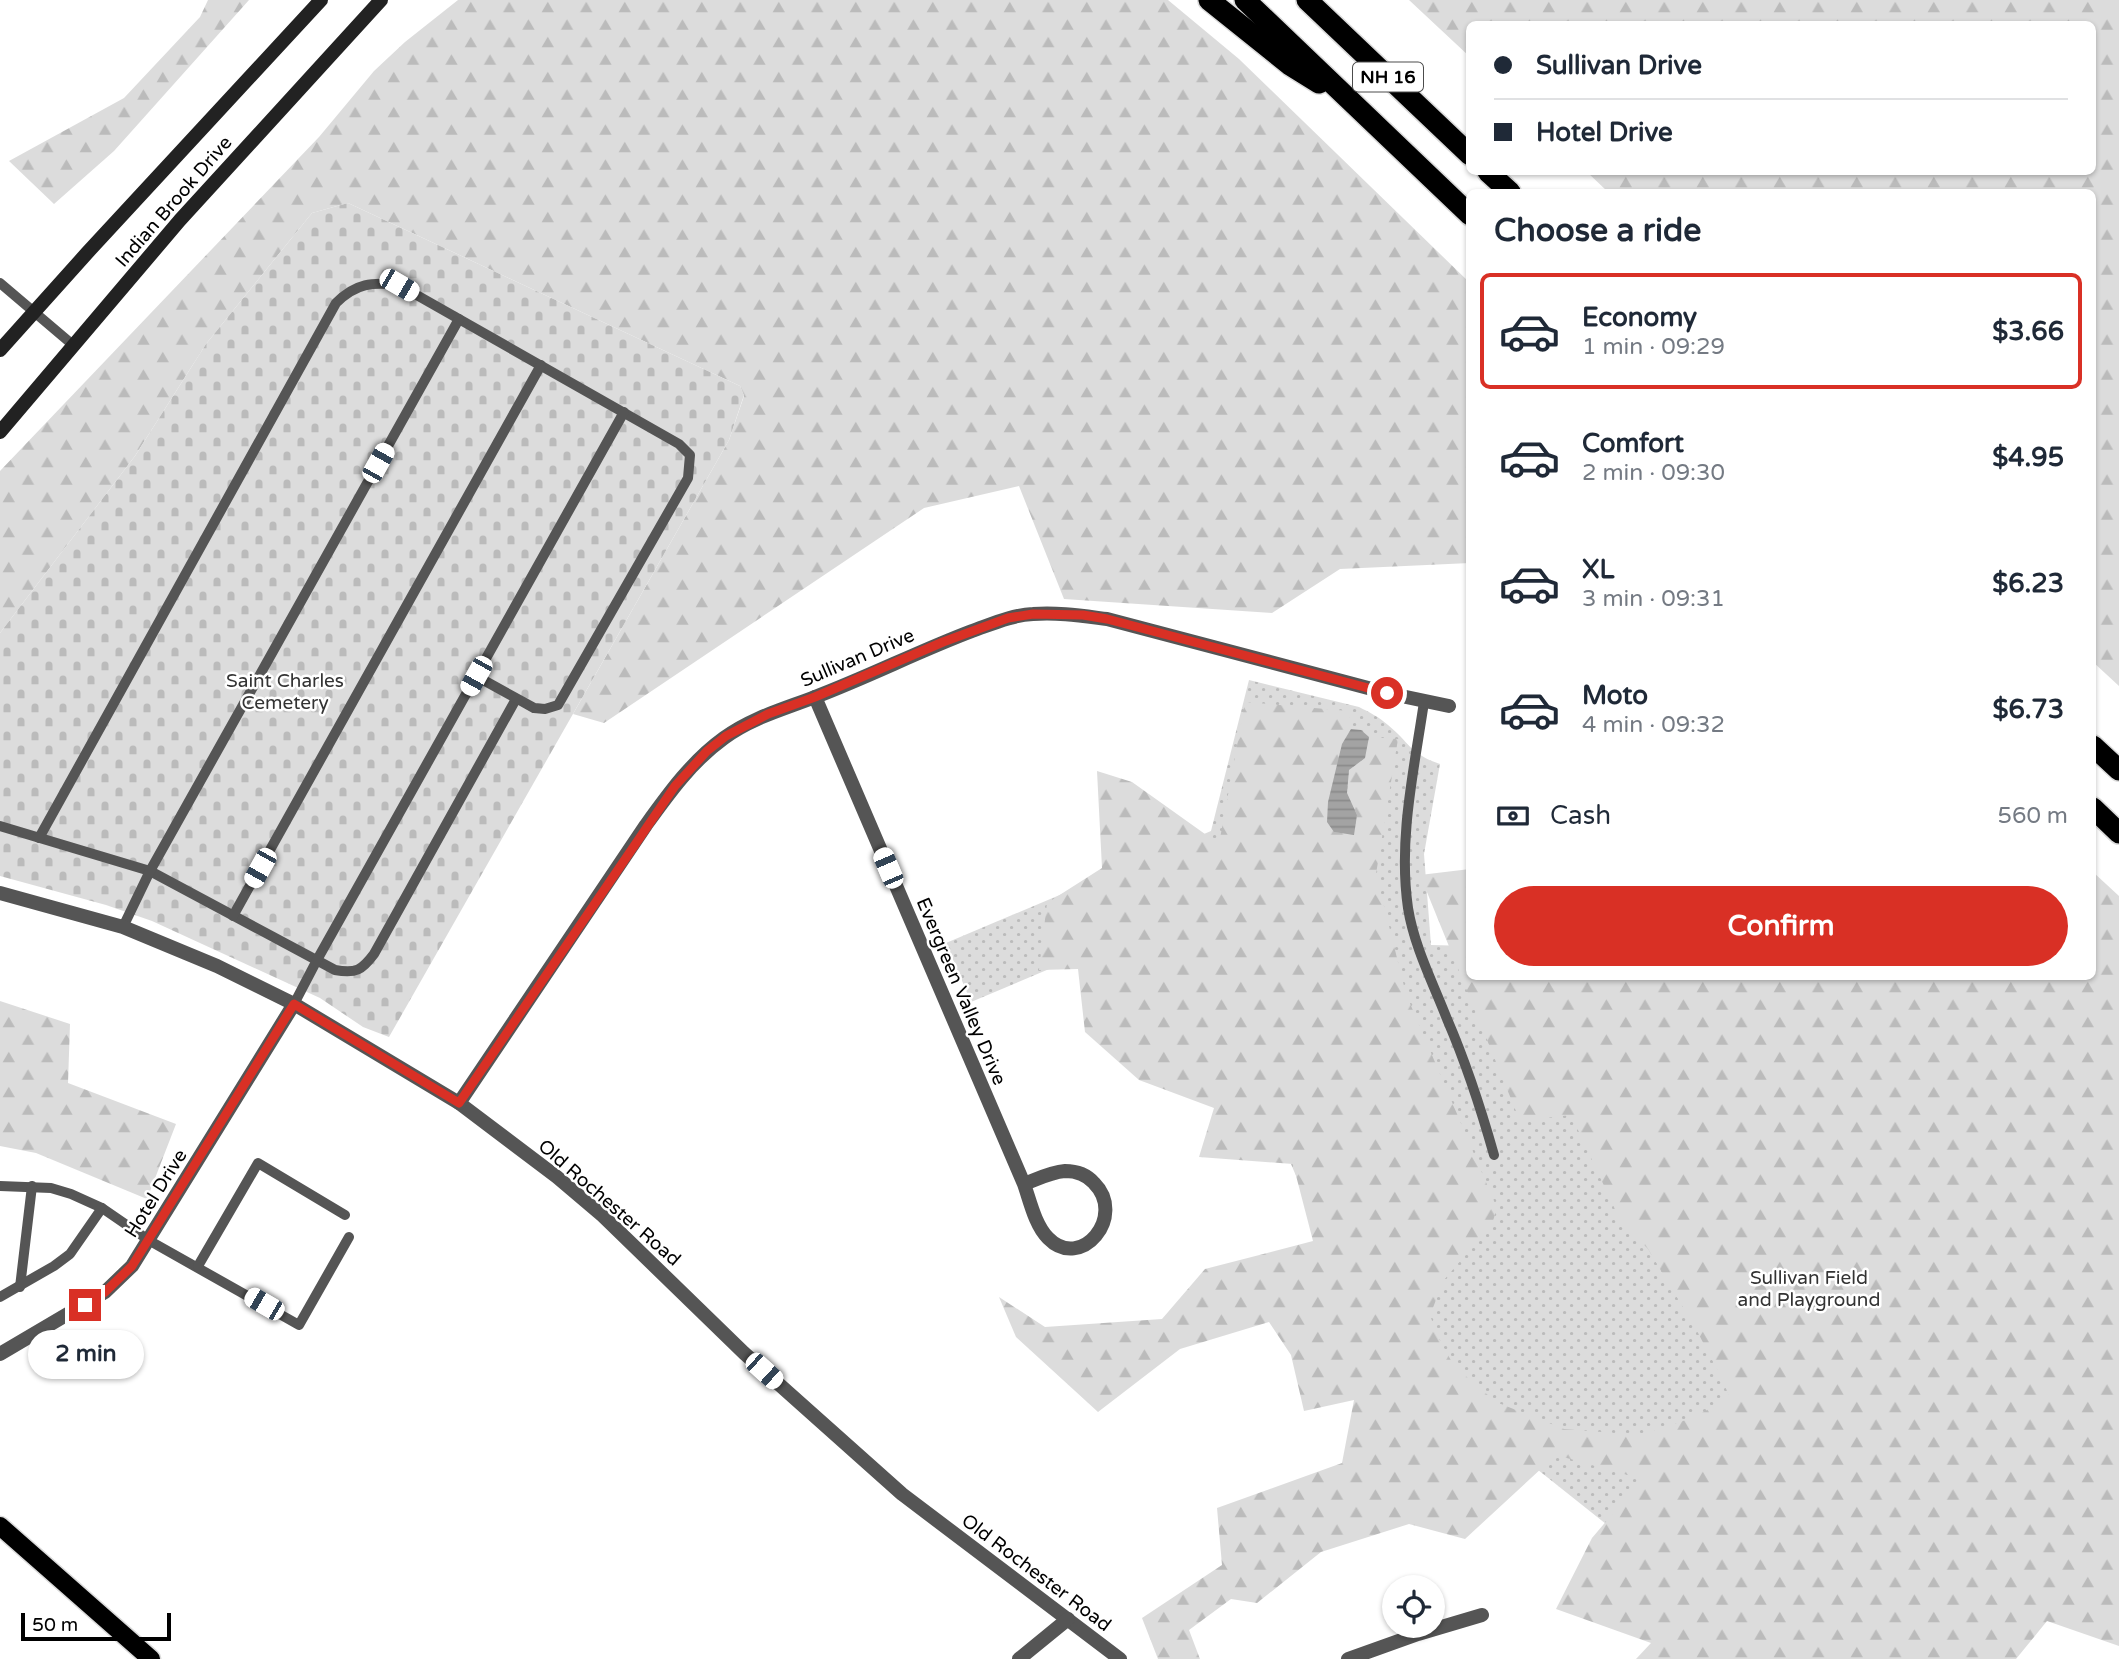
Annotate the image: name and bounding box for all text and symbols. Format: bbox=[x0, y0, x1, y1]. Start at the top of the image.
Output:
text: Sullivan Drive bbox=[1536, 50, 1702, 81]
road number: NH 16 bbox=[1353, 62, 1423, 92]
text: Hotel Drive bbox=[1536, 117, 1673, 148]
street label: Indian Brook Drive bbox=[111, 132, 236, 271]
text: Choose a ride bbox=[1494, 212, 1701, 250]
car bbox=[376, 265, 423, 305]
icon: car bbox=[1498, 300, 1561, 363]
text: Economy bbox=[1582, 302, 1697, 333]
text: $3.66 bbox=[1992, 316, 2064, 347]
text: 1 min · 09:29 bbox=[1582, 333, 1725, 361]
icon: car bbox=[1498, 426, 1561, 489]
text: Comfort bbox=[1582, 428, 1684, 459]
car bbox=[359, 440, 398, 486]
text: $4.95 bbox=[1992, 442, 2064, 473]
text: 2 min · 09:30 bbox=[1582, 459, 1725, 487]
icon: car bbox=[1498, 552, 1561, 615]
text: XL bbox=[1582, 554, 1614, 585]
text: $6.23 bbox=[1992, 568, 2064, 599]
text: 3 min · 09:31 bbox=[1582, 585, 1725, 613]
street label: Sullivan Drive bbox=[797, 624, 917, 692]
car bbox=[457, 653, 496, 699]
park label: Saint Charles Cemetery bbox=[226, 670, 344, 714]
route start bbox=[1371, 677, 1403, 709]
icon: car bbox=[1498, 678, 1561, 741]
text: Moto bbox=[1582, 680, 1648, 711]
text: $6.73 bbox=[1992, 694, 2064, 725]
text: 4 min · 09:32 bbox=[1582, 711, 1725, 739]
icon: cash bbox=[1494, 797, 1532, 835]
text: Cash bbox=[1550, 800, 1611, 831]
text: 560 m bbox=[1998, 802, 2068, 830]
car bbox=[241, 845, 280, 891]
car bbox=[871, 845, 906, 891]
button: Confirm bbox=[1494, 886, 2068, 966]
street label: Evergreen Valley Drive bbox=[912, 894, 1011, 1088]
street label: Old Rochester Road bbox=[534, 1135, 685, 1271]
street label: Hotel Drive bbox=[120, 1145, 192, 1242]
park label: Sullivan Field and Playground bbox=[1738, 1267, 1880, 1311]
car bbox=[241, 1284, 288, 1324]
route end bbox=[69, 1289, 101, 1321]
callout: 2 min bbox=[27, 1330, 143, 1378]
text: 2 min bbox=[55, 1340, 117, 1368]
car bbox=[742, 1349, 787, 1393]
street label: Old Rochester Road bbox=[957, 1509, 1115, 1636]
map controls bbox=[1382, 1575, 1445, 1638]
button: locate bbox=[1382, 1575, 1445, 1638]
scale bar bbox=[21, 1610, 172, 1642]
text: 50 m bbox=[32, 1614, 78, 1636]

